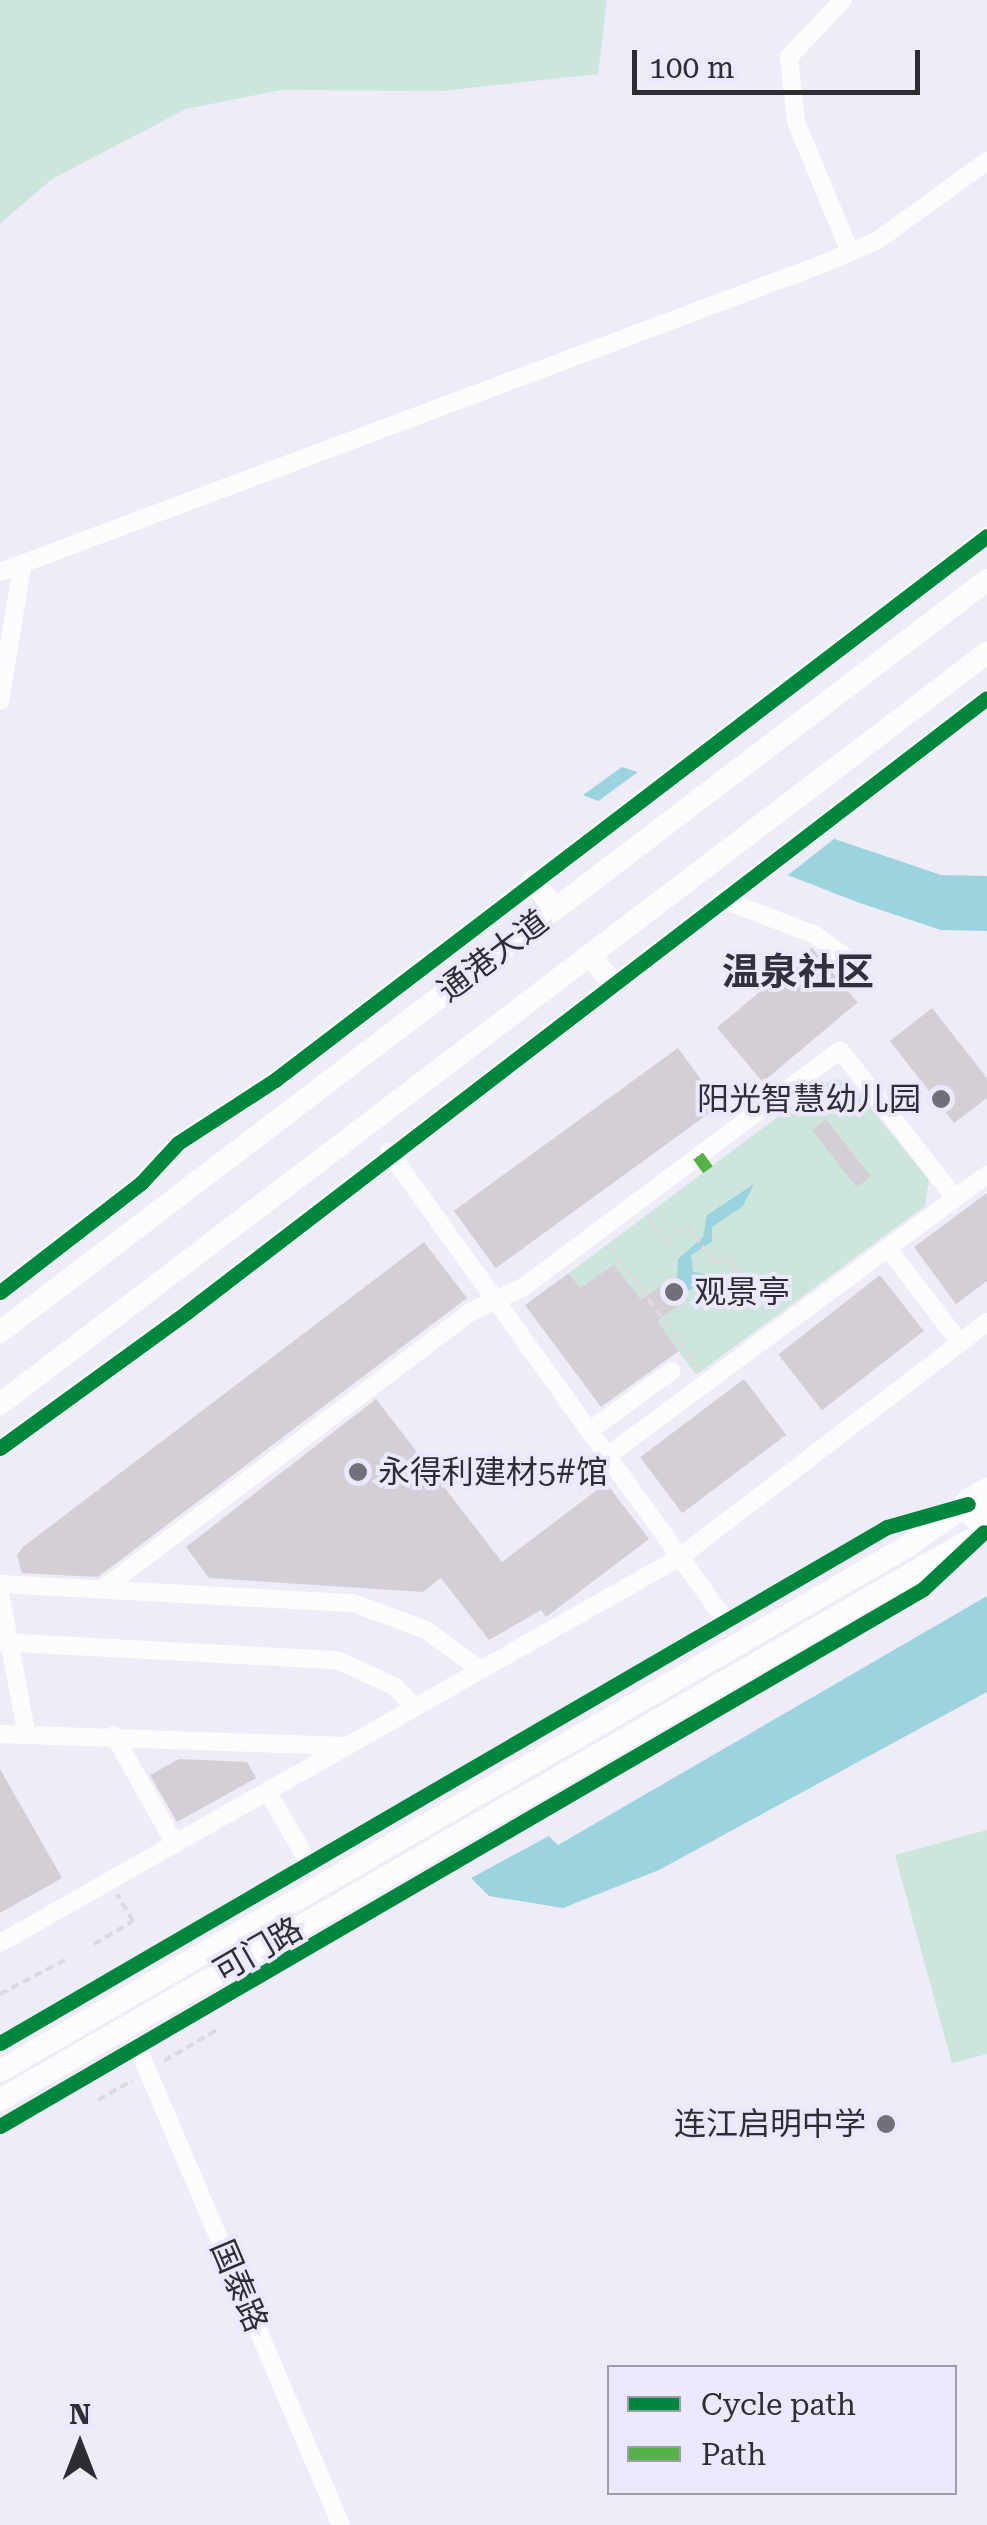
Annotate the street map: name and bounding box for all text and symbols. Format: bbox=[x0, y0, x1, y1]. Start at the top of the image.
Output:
scale bar bbox=[637, 30, 924, 92]
text: 100 m bbox=[649, 50, 734, 85]
street label: 通港大道 bbox=[430, 902, 556, 1010]
district label: 温泉社区 bbox=[722, 950, 874, 996]
place label: 阳光智慧幼儿园 bbox=[697, 1080, 921, 1118]
marker: 阳光智慧幼儿园 bbox=[930, 1088, 952, 1110]
place label: 观景亭 bbox=[694, 1273, 790, 1311]
marker: 观景亭 bbox=[663, 1281, 685, 1303]
place label: 永得利建材5#馆 bbox=[378, 1453, 608, 1491]
marker: 永得利建材5#馆 bbox=[347, 1461, 369, 1483]
street label: 可门路 bbox=[207, 1909, 309, 1991]
place label: 连江启明中学 bbox=[674, 2105, 866, 2143]
marker: 连江启明中学 bbox=[875, 2113, 897, 2135]
street label: 国泰路 bbox=[203, 2234, 275, 2338]
legend bbox=[607, 2365, 957, 2495]
text: Cycle path bbox=[701, 2387, 856, 2422]
north arrow bbox=[30, 2395, 130, 2495]
text: N bbox=[69, 2398, 91, 2431]
text: Path bbox=[701, 2437, 766, 2472]

